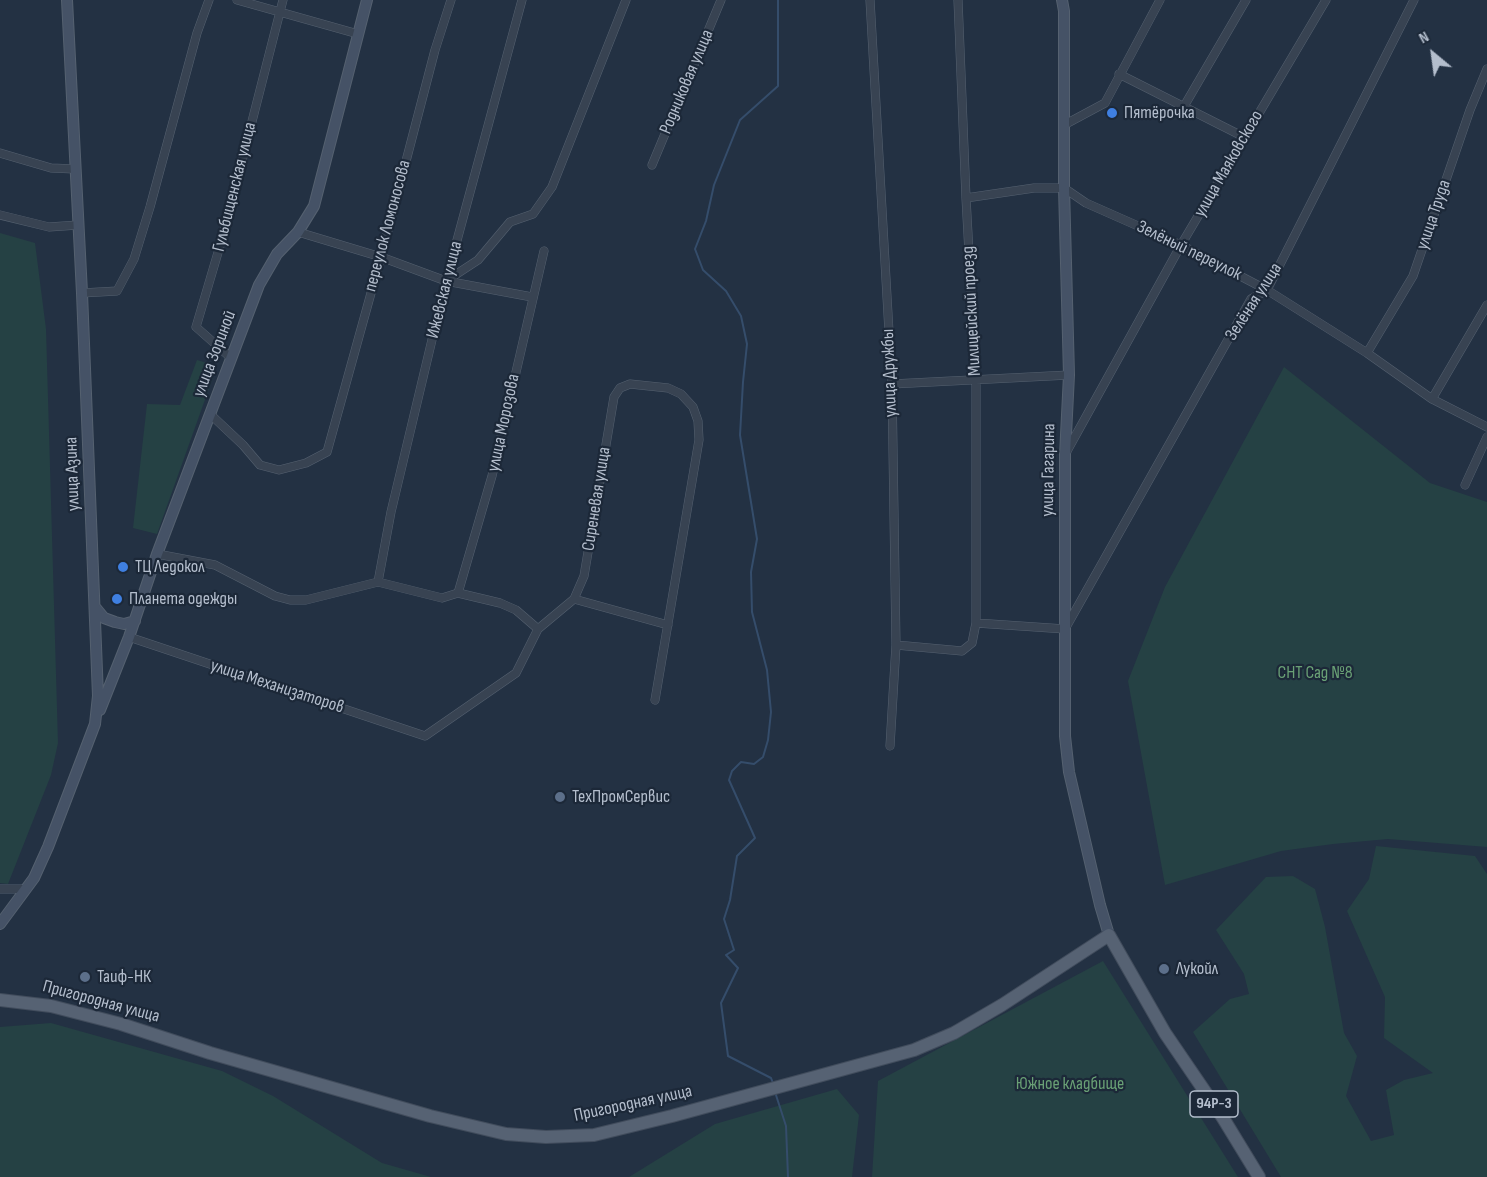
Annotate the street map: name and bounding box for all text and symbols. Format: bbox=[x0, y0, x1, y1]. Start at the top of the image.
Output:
north arrow bbox=[1403, 24, 1463, 84]
street label: Родниковая улица bbox=[655, 27, 719, 137]
text: N bbox=[1416, 27, 1432, 48]
place label: Пятёрочка bbox=[1124, 102, 1195, 124]
marker: Пятёрочка bbox=[1105, 106, 1119, 120]
street label: улица Маяковского bbox=[1190, 107, 1268, 221]
street label: Гульбищенская улица bbox=[208, 120, 262, 254]
street label: переулок Ломоносова bbox=[360, 158, 416, 294]
street label: улица Труда bbox=[1412, 177, 1456, 253]
street label: Зелёный переулок bbox=[1133, 216, 1245, 286]
street label: Ижевская улица bbox=[422, 239, 468, 341]
street label: Милицейский проезд bbox=[958, 246, 986, 376]
street label: Зелёная улица bbox=[1221, 259, 1287, 345]
street label: улица Зориной bbox=[189, 308, 241, 400]
street label: улица Дружбы bbox=[878, 328, 902, 418]
street label: улица Морозова bbox=[483, 372, 525, 474]
street label: улица Гагарина bbox=[1037, 423, 1061, 517]
street label: улица Азина bbox=[61, 437, 85, 511]
street label: Сиреневая улица bbox=[578, 445, 616, 553]
place label: ТЦ Ледокол bbox=[135, 556, 205, 578]
marker: ТЦ Ледокол bbox=[116, 560, 130, 574]
place label: Планета одежды bbox=[129, 588, 237, 610]
marker: Планета одежды bbox=[110, 592, 124, 606]
street label: улица Механизаторов bbox=[208, 655, 346, 719]
park label: СНТ Сад №8 bbox=[1277, 662, 1353, 684]
place label: ТехПромСервис bbox=[572, 786, 670, 808]
marker: ТехПромСервис bbox=[553, 790, 567, 804]
place label: Лукойл bbox=[1176, 958, 1218, 980]
marker: Лукойл bbox=[1157, 962, 1171, 976]
place label: Таиф-НК bbox=[97, 966, 151, 988]
marker: Таиф-НК bbox=[78, 970, 92, 984]
street label: Пригородная улица bbox=[40, 976, 162, 1028]
park label: Южное кладбище bbox=[1016, 1073, 1124, 1095]
street label: Пригородная улица bbox=[572, 1081, 694, 1127]
road number: 94Р-3 bbox=[1190, 1091, 1238, 1117]

